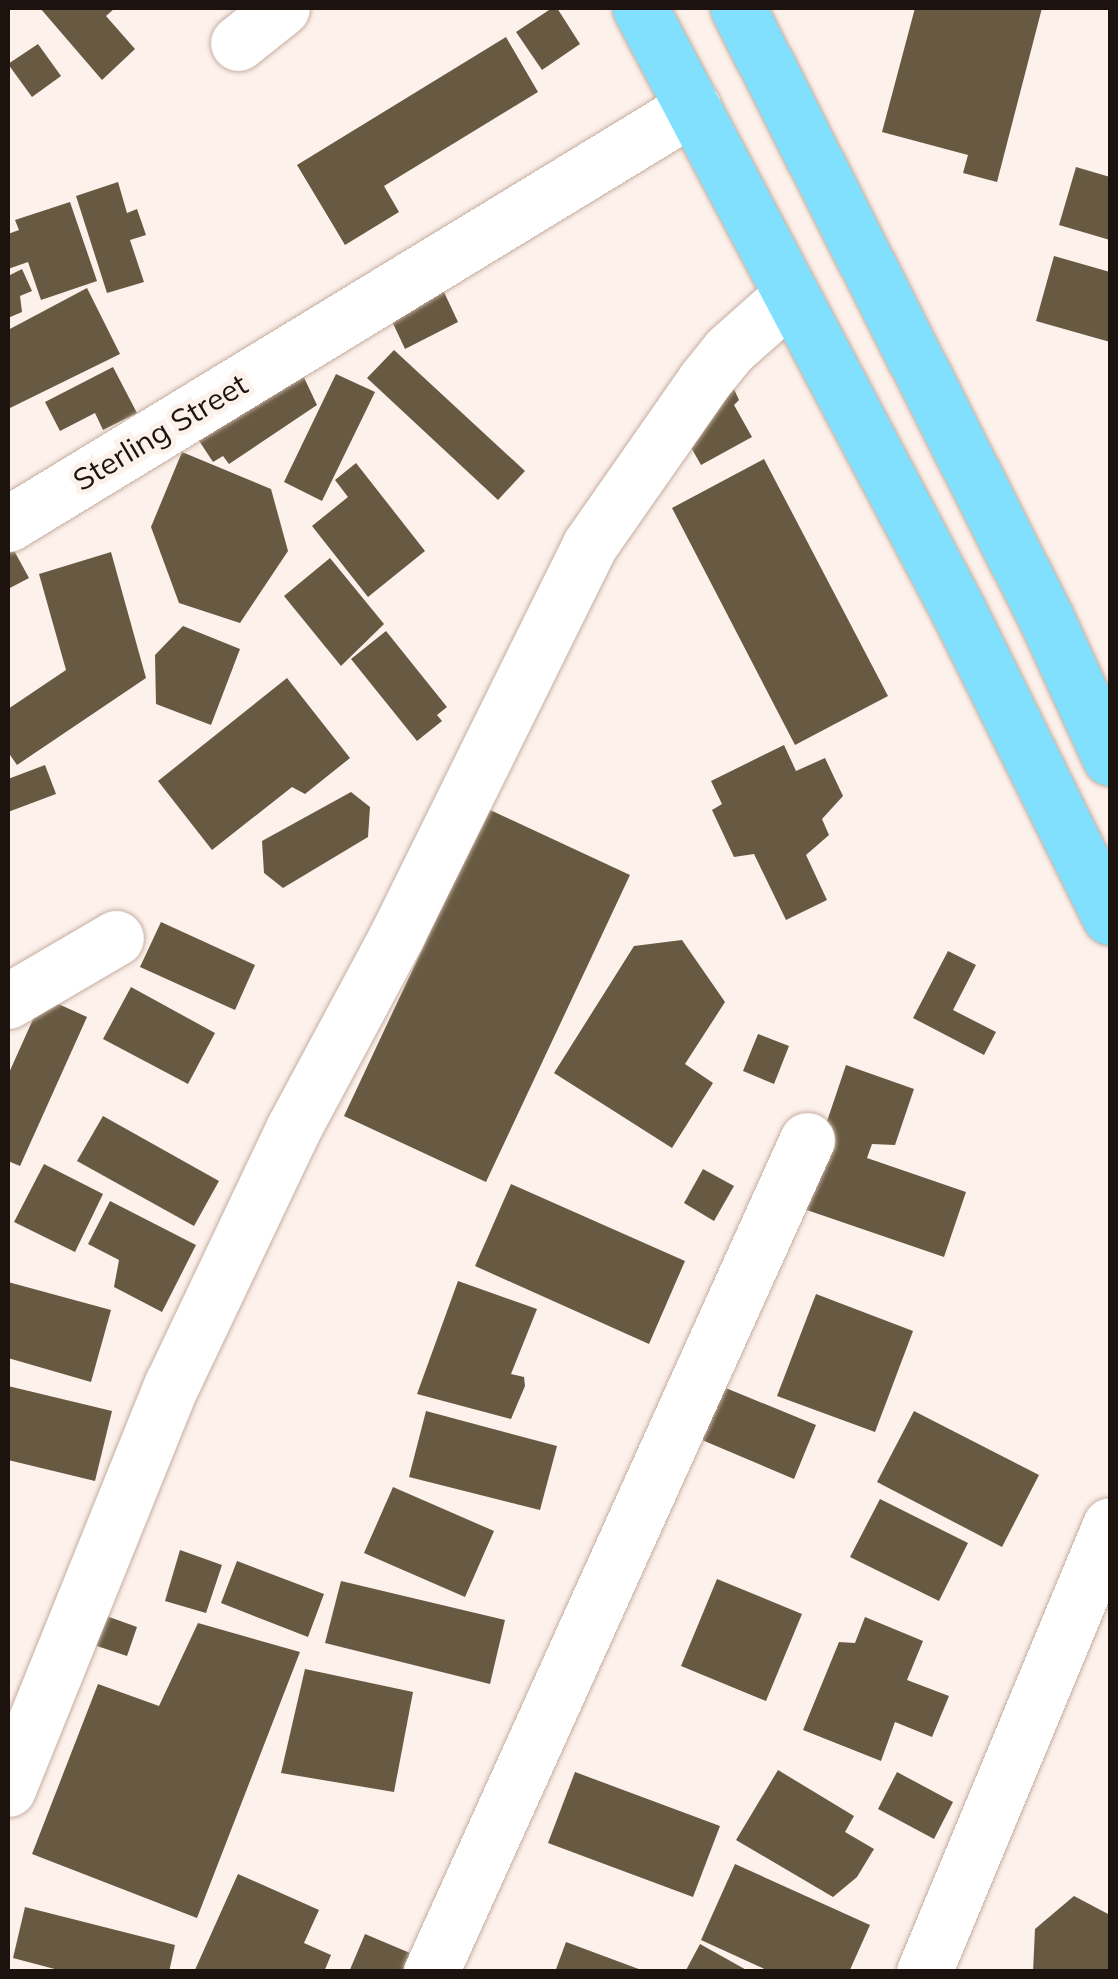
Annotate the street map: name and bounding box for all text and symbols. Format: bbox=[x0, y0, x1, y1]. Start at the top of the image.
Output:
street label: Sterling Street bbox=[66, 366, 254, 498]

